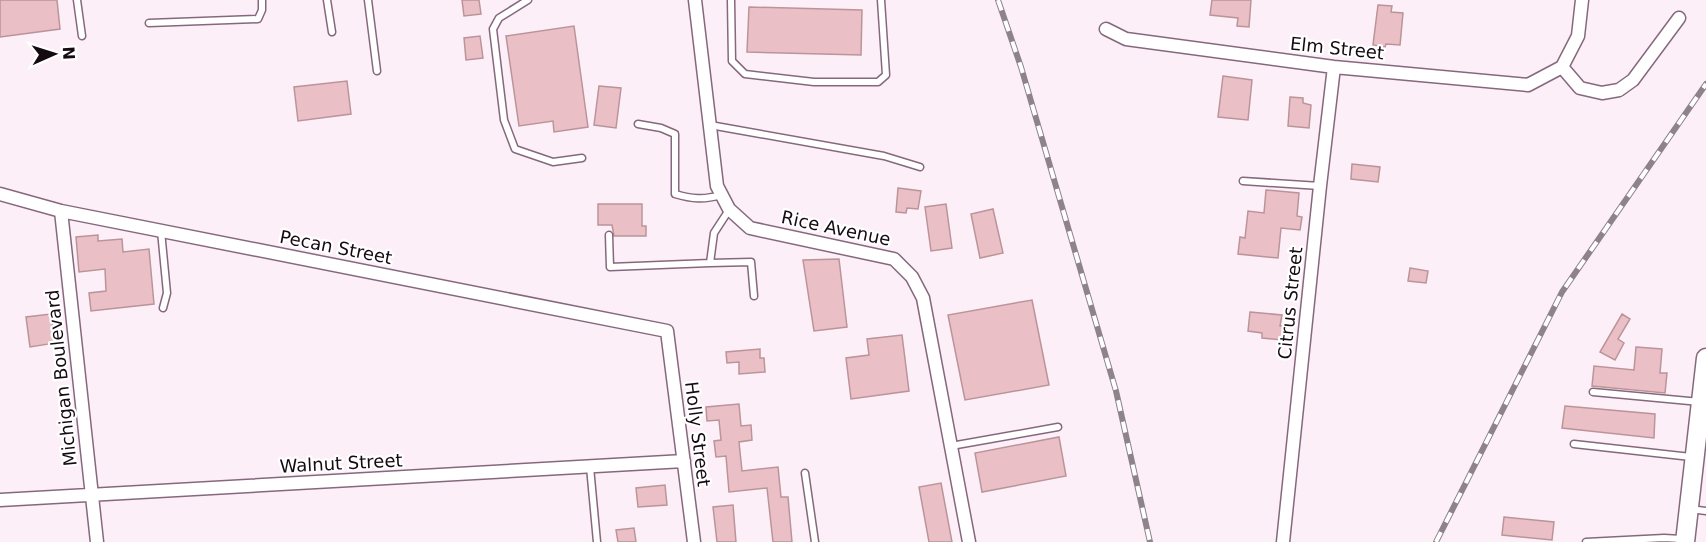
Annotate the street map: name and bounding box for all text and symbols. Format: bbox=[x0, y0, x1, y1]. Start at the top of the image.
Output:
north arrow bbox=[24, 24, 84, 84]
street label: Elm Street bbox=[1289, 33, 1385, 63]
text: N bbox=[59, 46, 78, 60]
street label: Rice Avenue bbox=[779, 206, 893, 250]
street label: Pecan Street bbox=[278, 226, 394, 268]
street label: Citrus Street bbox=[1274, 246, 1306, 360]
street label: Michigan Boulevard bbox=[41, 289, 81, 467]
street label: Holly Street bbox=[681, 380, 715, 488]
street label: Walnut Street bbox=[279, 449, 403, 477]

